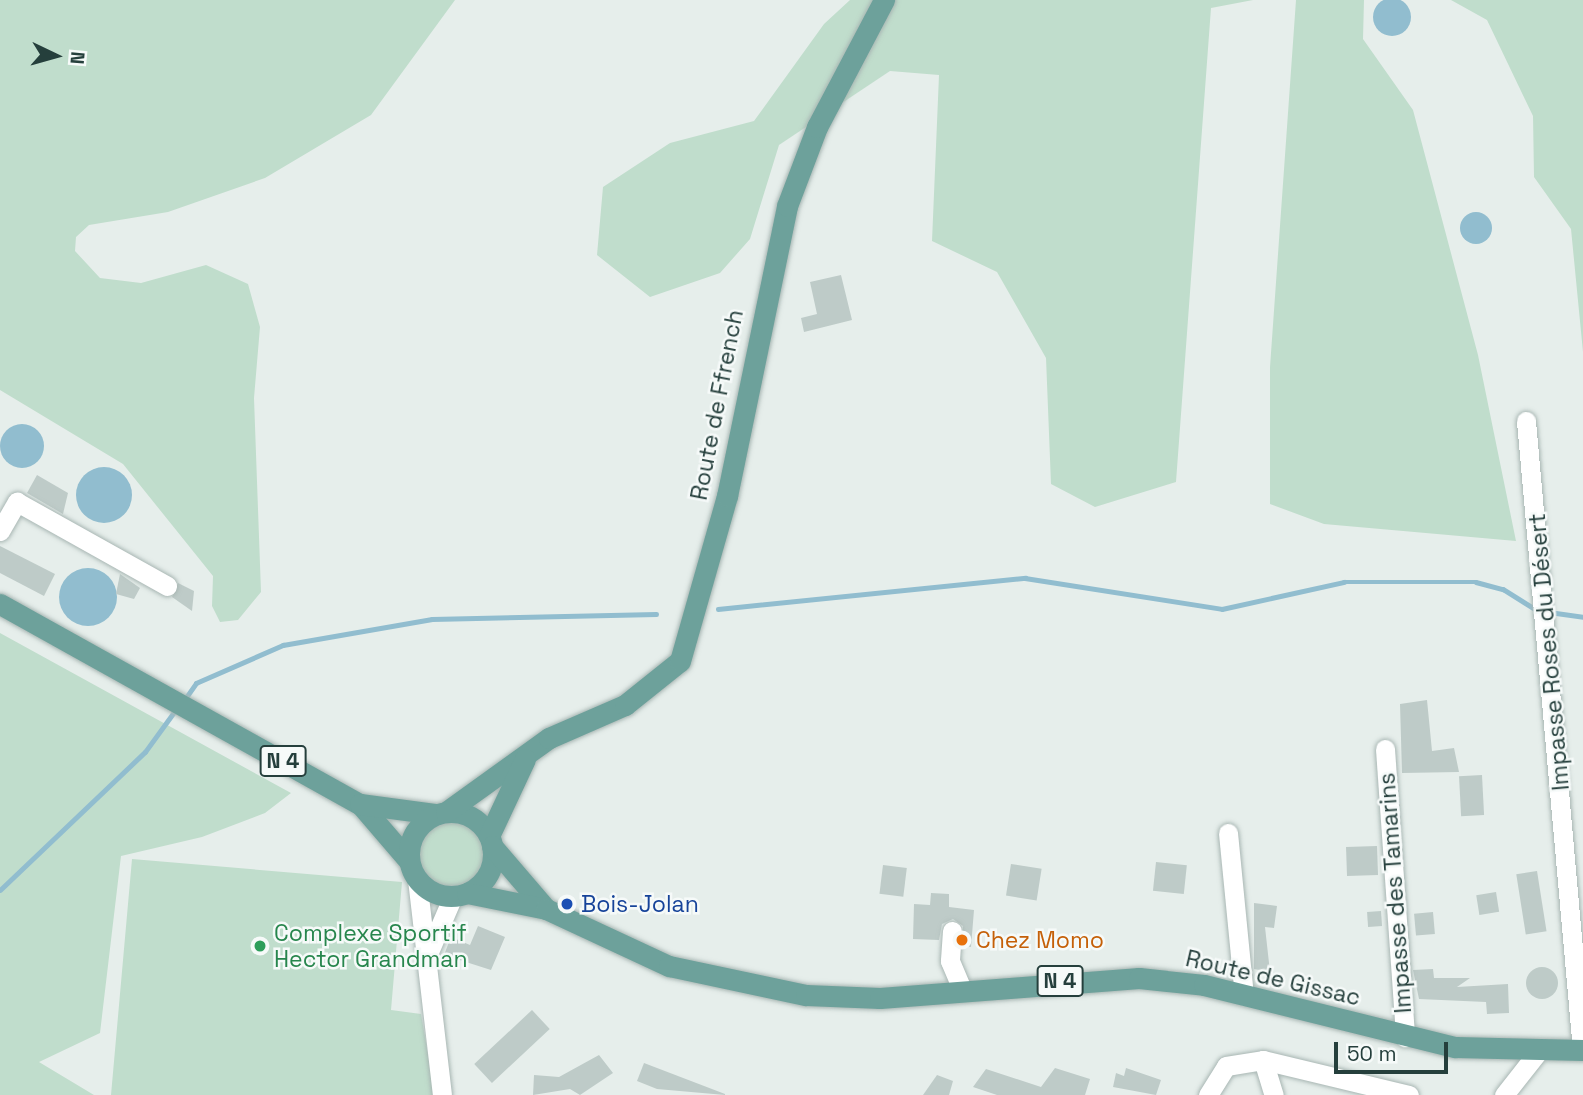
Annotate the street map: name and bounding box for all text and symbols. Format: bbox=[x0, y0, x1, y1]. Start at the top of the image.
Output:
north arrow bbox=[21, 21, 91, 91]
text: N bbox=[64, 50, 90, 65]
street label: Route de Ffrench bbox=[685, 308, 749, 502]
street label: Impasse Roses du Désert bbox=[1523, 512, 1575, 792]
road number: N 4 bbox=[258, 744, 308, 778]
street label: Impasse des Tamarins bbox=[1373, 771, 1417, 1015]
place label: Bois-Jolan bbox=[581, 890, 699, 918]
marker: Bois-Jolan bbox=[559, 896, 575, 912]
place label: Complexe Sportif Hector Grandman bbox=[274, 919, 468, 973]
place label: Chez Momo bbox=[976, 926, 1104, 954]
marker: Chez Momo bbox=[954, 932, 970, 948]
marker: Complexe Sportif Hector Grandman bbox=[252, 938, 268, 954]
street label: Route de Gissac bbox=[1183, 944, 1363, 1012]
road number: N 4 bbox=[1036, 964, 1084, 998]
scale bar bbox=[1338, 1028, 1452, 1072]
text: 50 m bbox=[1347, 1040, 1397, 1067]

